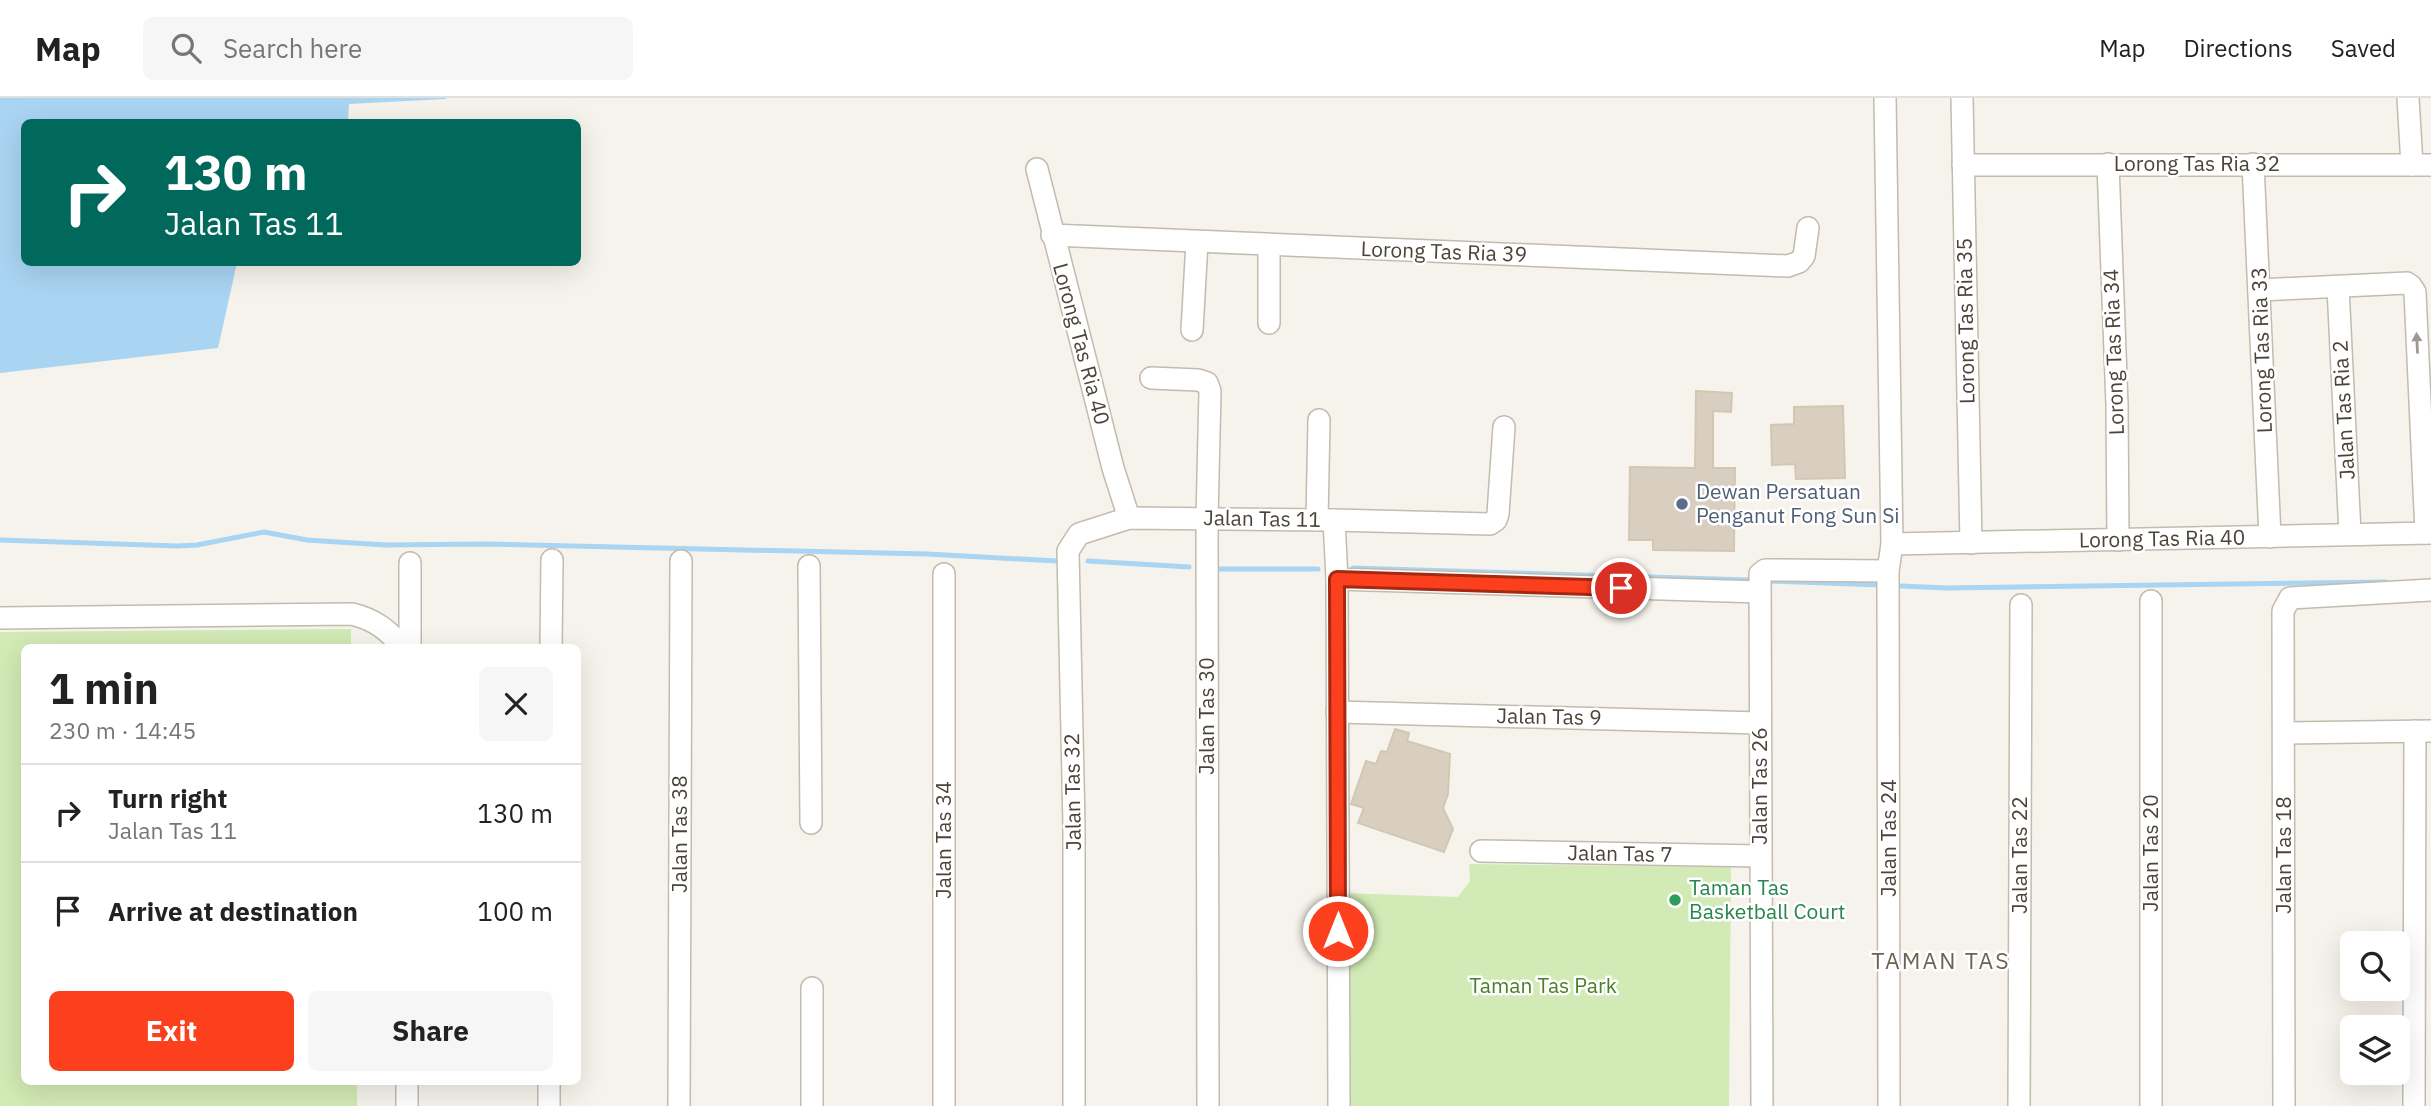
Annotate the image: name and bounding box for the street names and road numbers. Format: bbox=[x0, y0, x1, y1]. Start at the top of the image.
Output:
street label: Lorong Tas Ria 32 bbox=[2114, 149, 2280, 177]
street label: Lorong Tas Ria 39 bbox=[1360, 234, 1528, 268]
street label: Lorong Tas Ria 35 bbox=[1950, 238, 1980, 404]
street label: Lorong Tas Ria 40 bbox=[1047, 260, 1117, 428]
street label: Lorong Tas Ria 33 bbox=[2244, 266, 2278, 434]
street label: Lorong Tas Ria 34 bbox=[2096, 268, 2130, 436]
street label: Jalan Tas Ria 2 bbox=[2325, 339, 2361, 481]
street label: Jalan Tas 11 bbox=[1203, 503, 1321, 533]
street label: Lorong Tas Ria 40 bbox=[2079, 523, 2245, 553]
street label: Jalan Tas 30 bbox=[1192, 657, 1220, 775]
street label: Jalan Tas 9 bbox=[1496, 701, 1602, 731]
street label: Jalan Tas 26 bbox=[1745, 727, 1773, 845]
street label: Jalan Tas 32 bbox=[1057, 733, 1087, 851]
street label: Jalan Tas 38 bbox=[665, 775, 693, 893]
street label: Jalan Tas 24 bbox=[1874, 779, 1902, 897]
street label: Jalan Tas 34 bbox=[929, 781, 957, 899]
street label: Jalan Tas 20 bbox=[2136, 794, 2164, 912]
street label: Jalan Tas 22 bbox=[2005, 796, 2033, 914]
street label: Jalan Tas 18 bbox=[2269, 796, 2297, 914]
street label: Jalan Tas 7 bbox=[1567, 838, 1673, 868]

